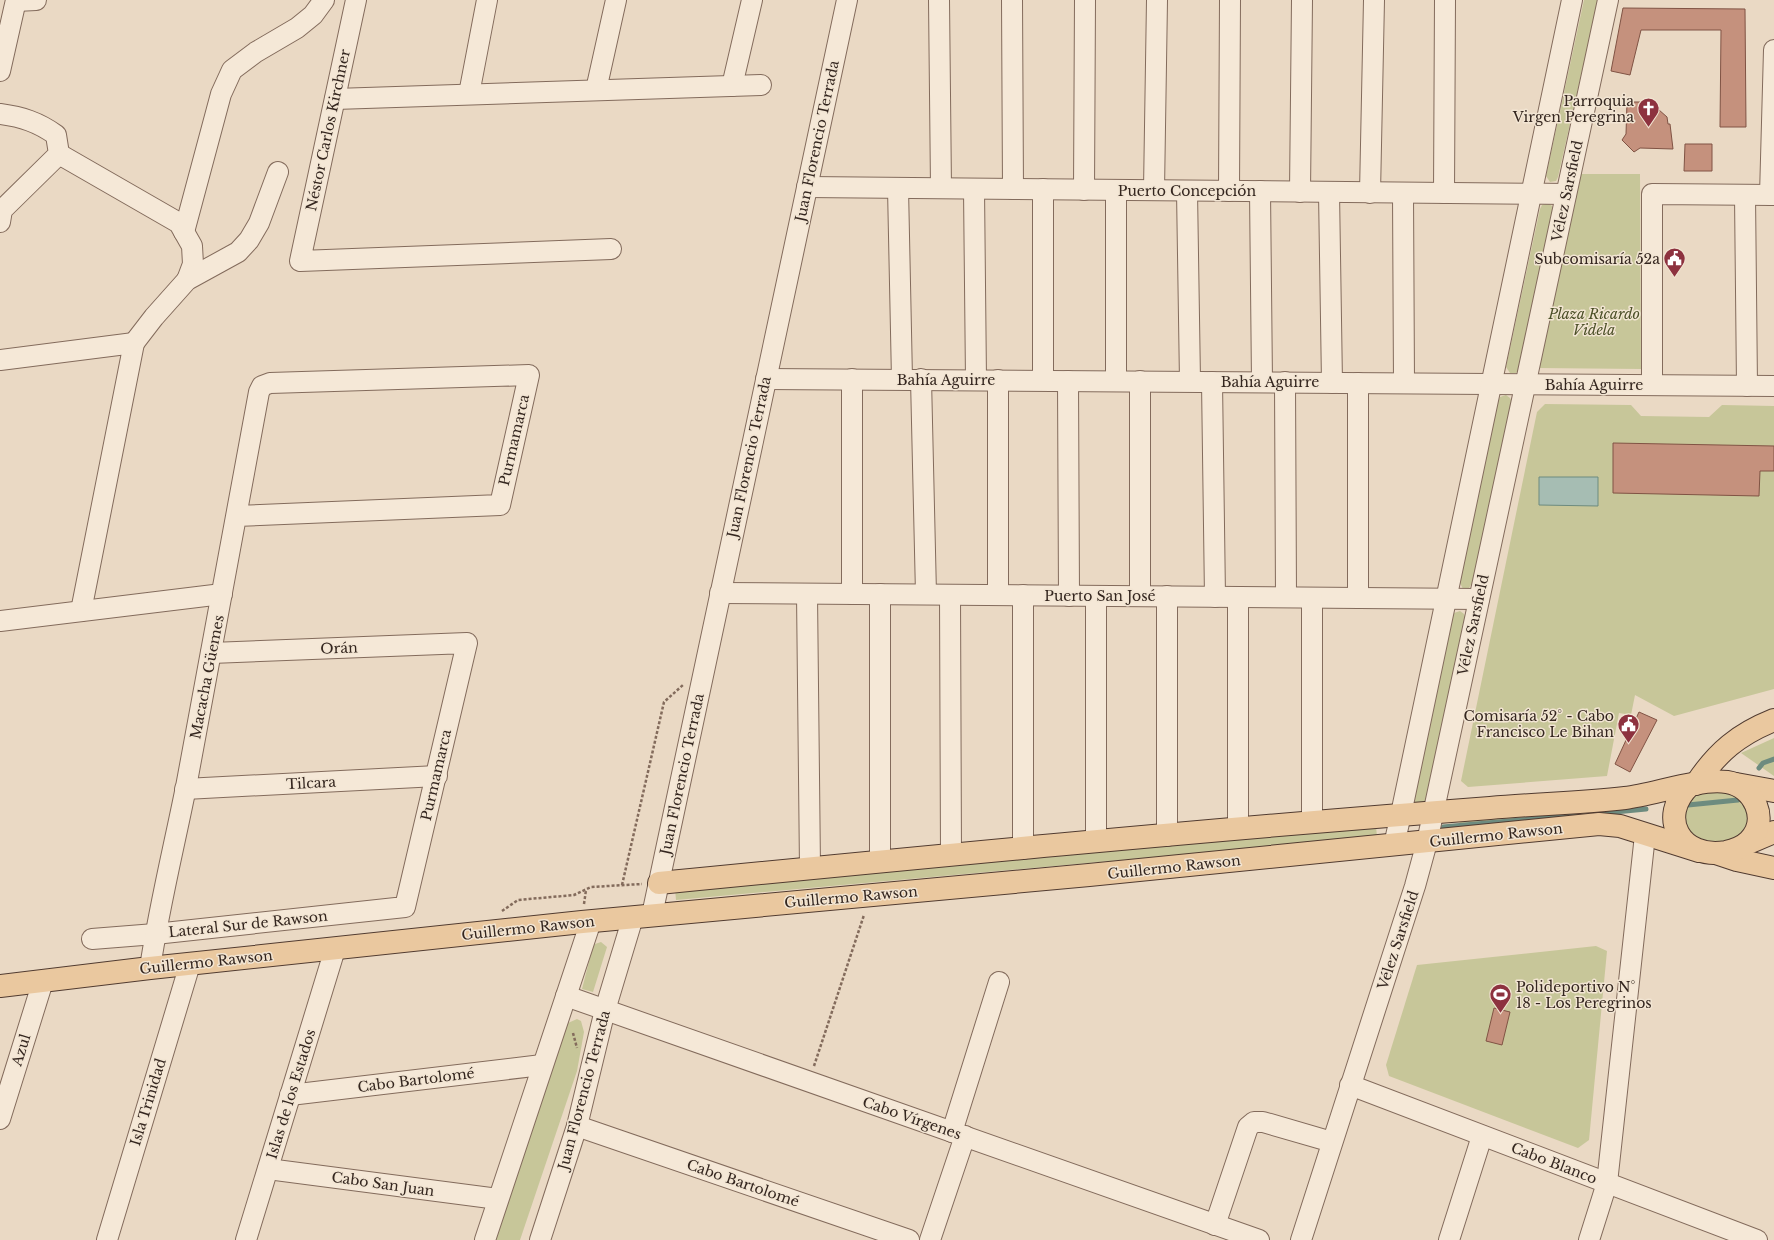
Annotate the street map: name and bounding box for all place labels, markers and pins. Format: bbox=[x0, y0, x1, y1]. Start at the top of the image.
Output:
place label: Parroquia Virgen Peregrina bbox=[1512, 92, 1634, 126]
church icon: Parroquia Virgen Peregrina bbox=[1636, 96, 1662, 129]
public building icon: Subcomisaría 52a bbox=[1662, 246, 1688, 279]
place label: Subcomisaría 52a bbox=[1534, 250, 1660, 268]
place label: Comisaría 52° - Cabo Francisco Le Bihan bbox=[1463, 707, 1614, 741]
public building icon: Comisaría 52° - Cabo Francisco Le Bihan bbox=[1616, 711, 1642, 744]
place label: Polideportivo N° 18 - Los Peregrinos bbox=[1516, 978, 1652, 1012]
sports icon: Polideportivo N° 18 - Los Peregrinos bbox=[1488, 982, 1514, 1015]

